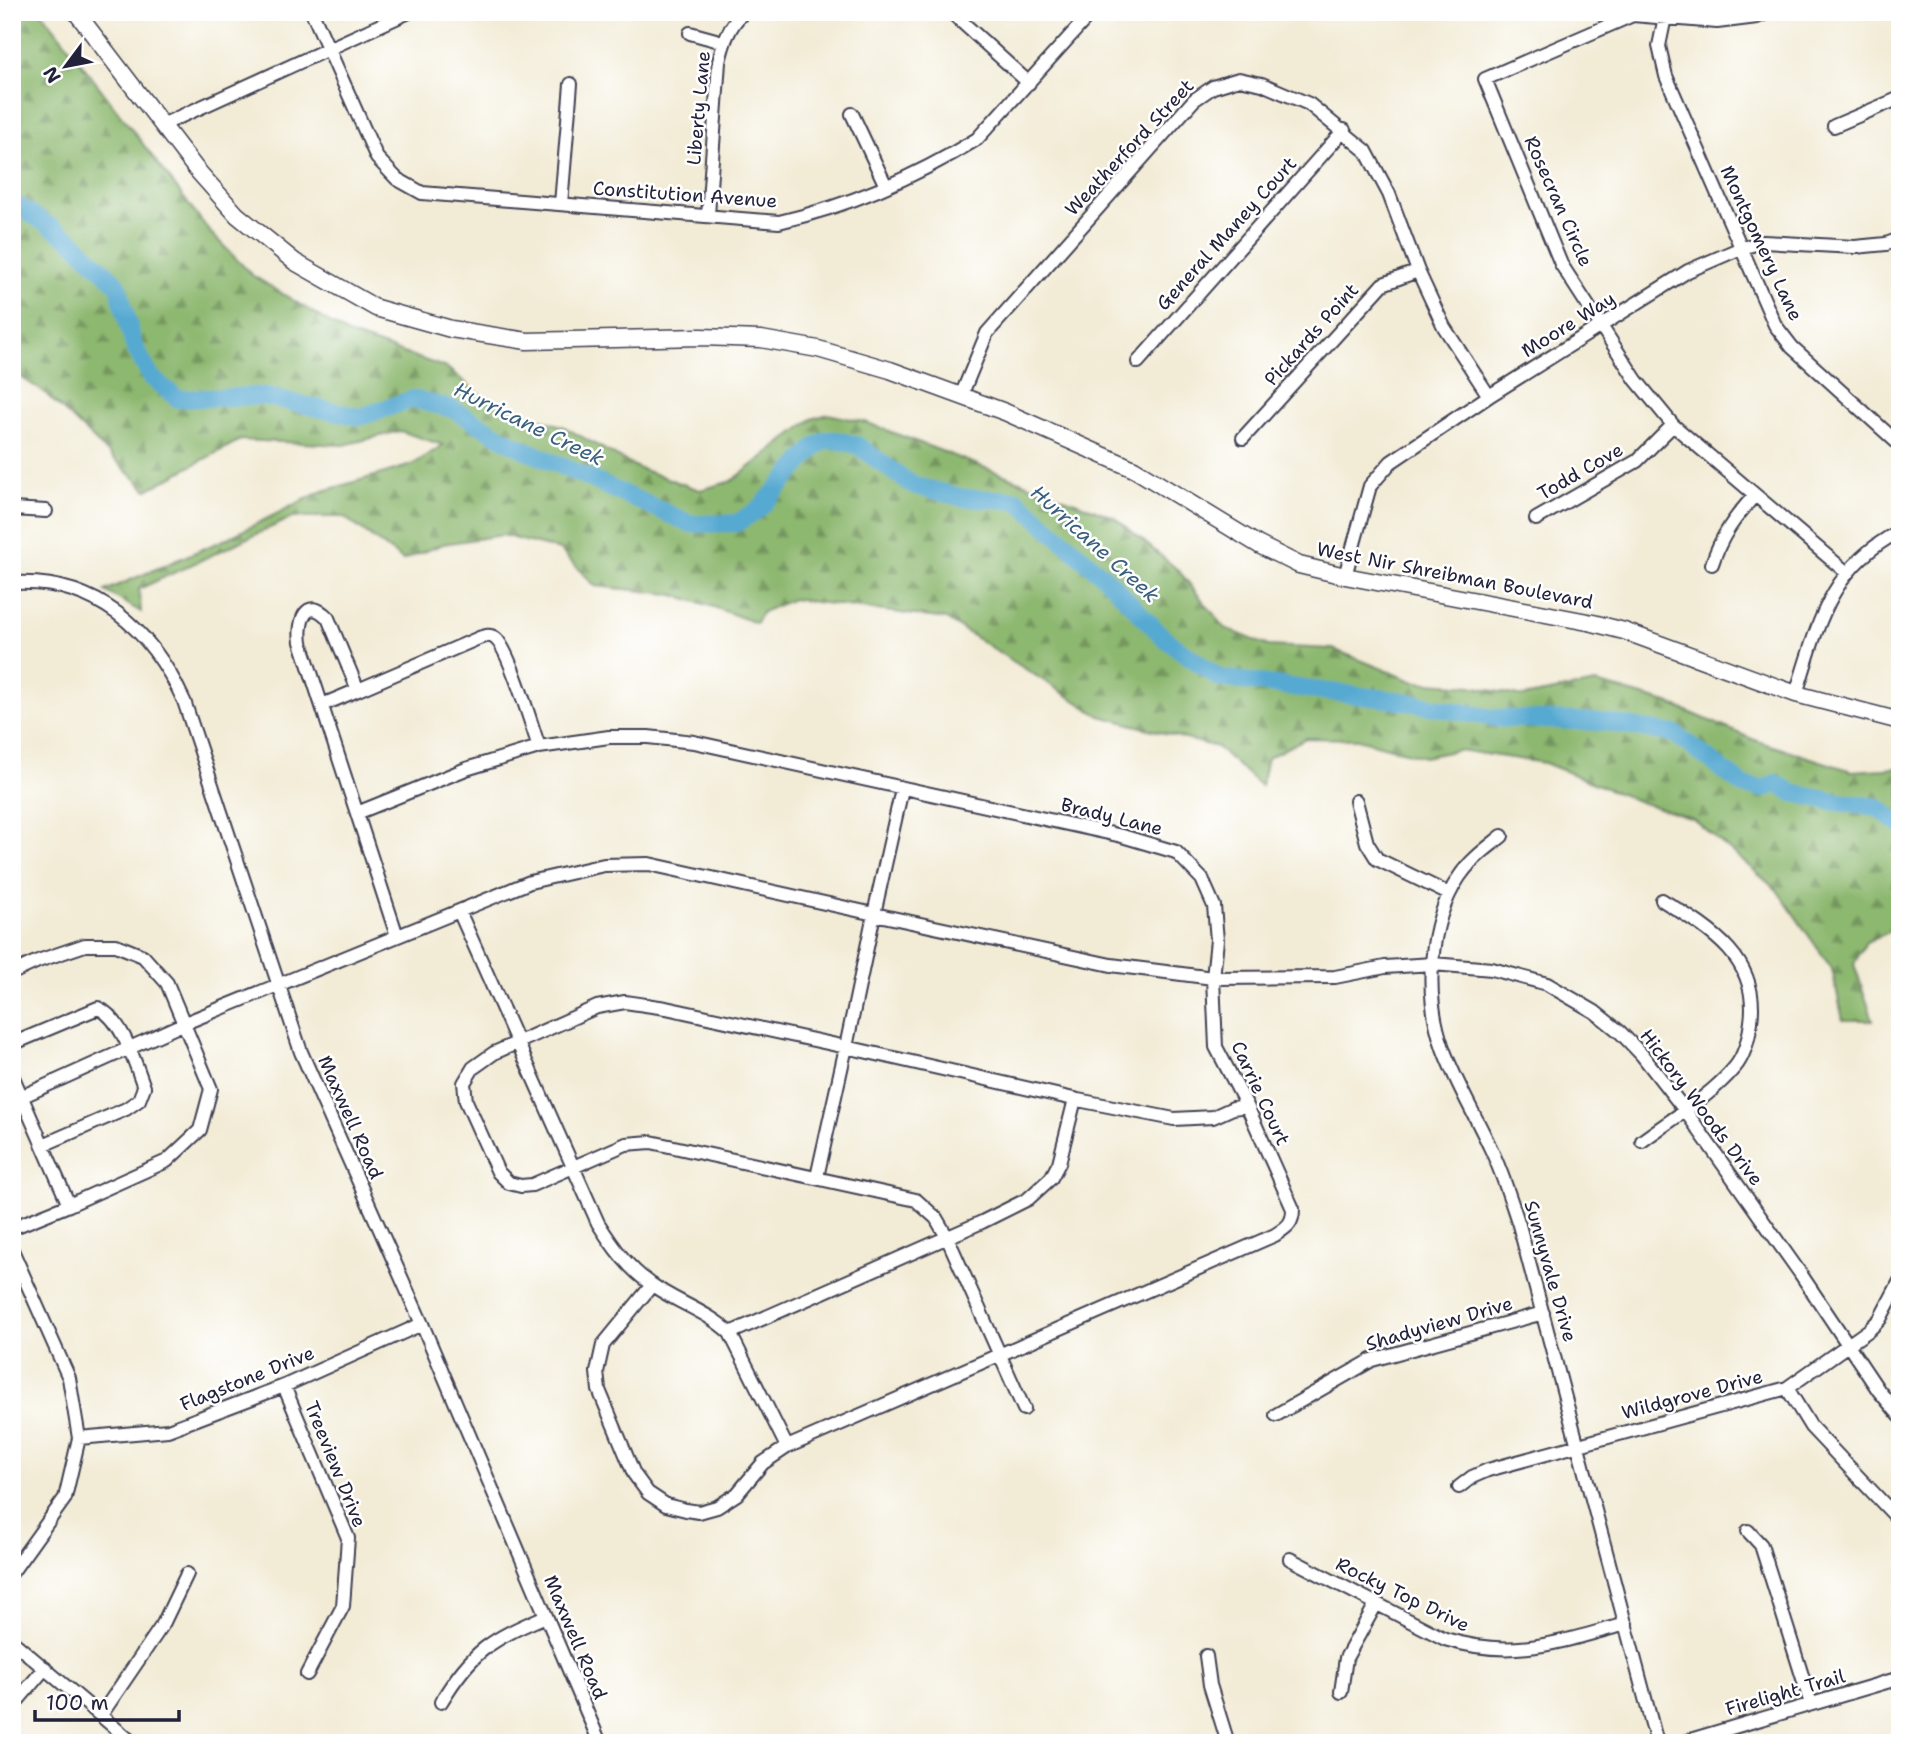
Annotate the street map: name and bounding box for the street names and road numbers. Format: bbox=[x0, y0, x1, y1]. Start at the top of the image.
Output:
street label: Liberty Lane bbox=[681, 50, 716, 166]
street label: Weatherford Street bbox=[1059, 74, 1199, 221]
street label: Rosecran Circle bbox=[1519, 132, 1599, 270]
street label: General Maney Court bbox=[1151, 151, 1302, 315]
street label: Montgomery Lane bbox=[1715, 162, 1808, 325]
street label: Constitution Avenue bbox=[592, 176, 778, 213]
street label: Pickards Point bbox=[1259, 278, 1364, 391]
street label: Moore Way bbox=[1517, 286, 1620, 363]
street label: Todd Cove bbox=[1533, 437, 1627, 506]
street label: West Nir Shreibman Boulevard bbox=[1315, 536, 1595, 615]
street label: Brady Lane bbox=[1058, 792, 1165, 841]
street label: Hickory Woods Drive bbox=[1634, 1024, 1769, 1191]
street label: Carrie Court bbox=[1225, 1037, 1296, 1149]
street label: Maxwell Road bbox=[312, 1052, 389, 1183]
street label: Sunnyvale Drive bbox=[1518, 1198, 1583, 1345]
street label: Shadyview Drive bbox=[1363, 1291, 1515, 1356]
street label: Flagstone Drive bbox=[176, 1340, 318, 1417]
street label: Wildgrove Drive bbox=[1619, 1364, 1765, 1425]
street label: Treeview Drive bbox=[299, 1397, 372, 1531]
street label: Rocky Top Drive bbox=[1332, 1551, 1474, 1638]
street label: Maxwell Road bbox=[538, 1571, 613, 1703]
street label: Firelight Trail bbox=[1722, 1663, 1848, 1721]

